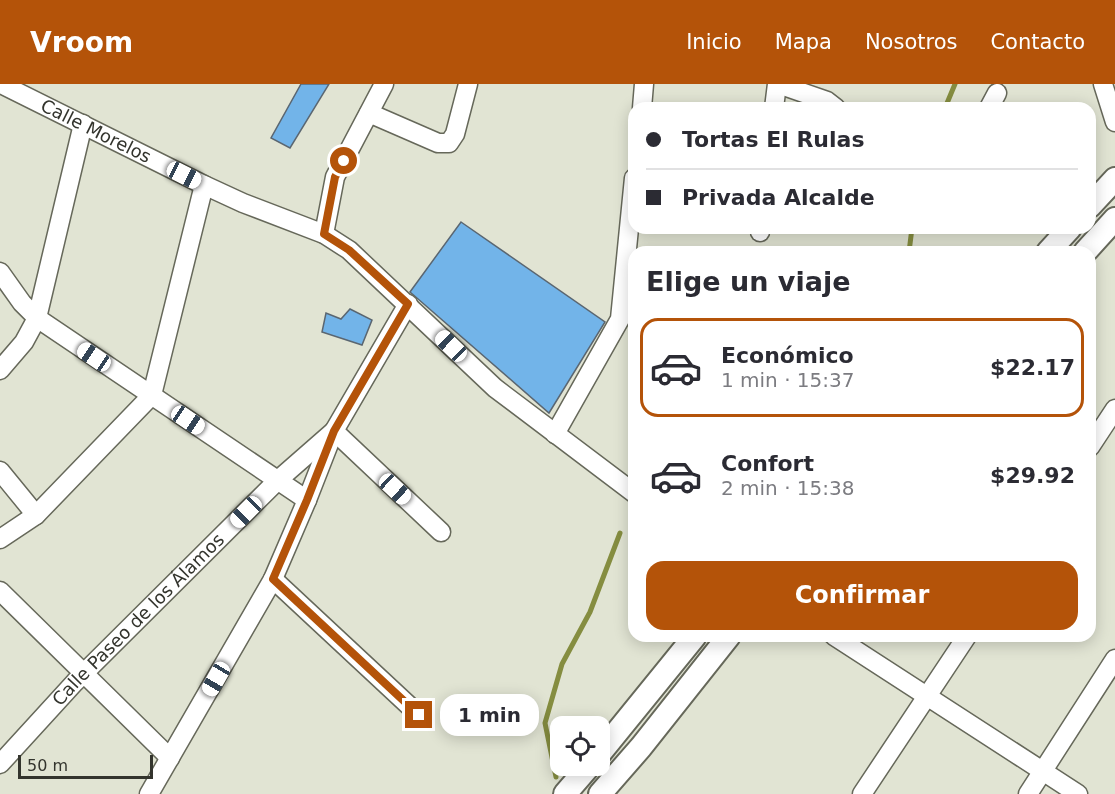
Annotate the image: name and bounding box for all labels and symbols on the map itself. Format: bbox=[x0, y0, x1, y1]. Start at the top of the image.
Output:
street label: Calle Morelos bbox=[37, 95, 155, 167]
route start bbox=[330, 147, 357, 174]
car bbox=[164, 159, 204, 191]
car bbox=[432, 327, 470, 365]
car bbox=[74, 339, 114, 375]
car bbox=[168, 402, 208, 438]
car bbox=[376, 470, 414, 508]
car bbox=[227, 493, 265, 531]
street label: Calle Paseo de los Álamos bbox=[48, 529, 228, 710]
car bbox=[199, 659, 233, 699]
callout: 1 min bbox=[440, 694, 539, 736]
route end bbox=[405, 701, 432, 728]
scale bar bbox=[18, 752, 153, 780]

